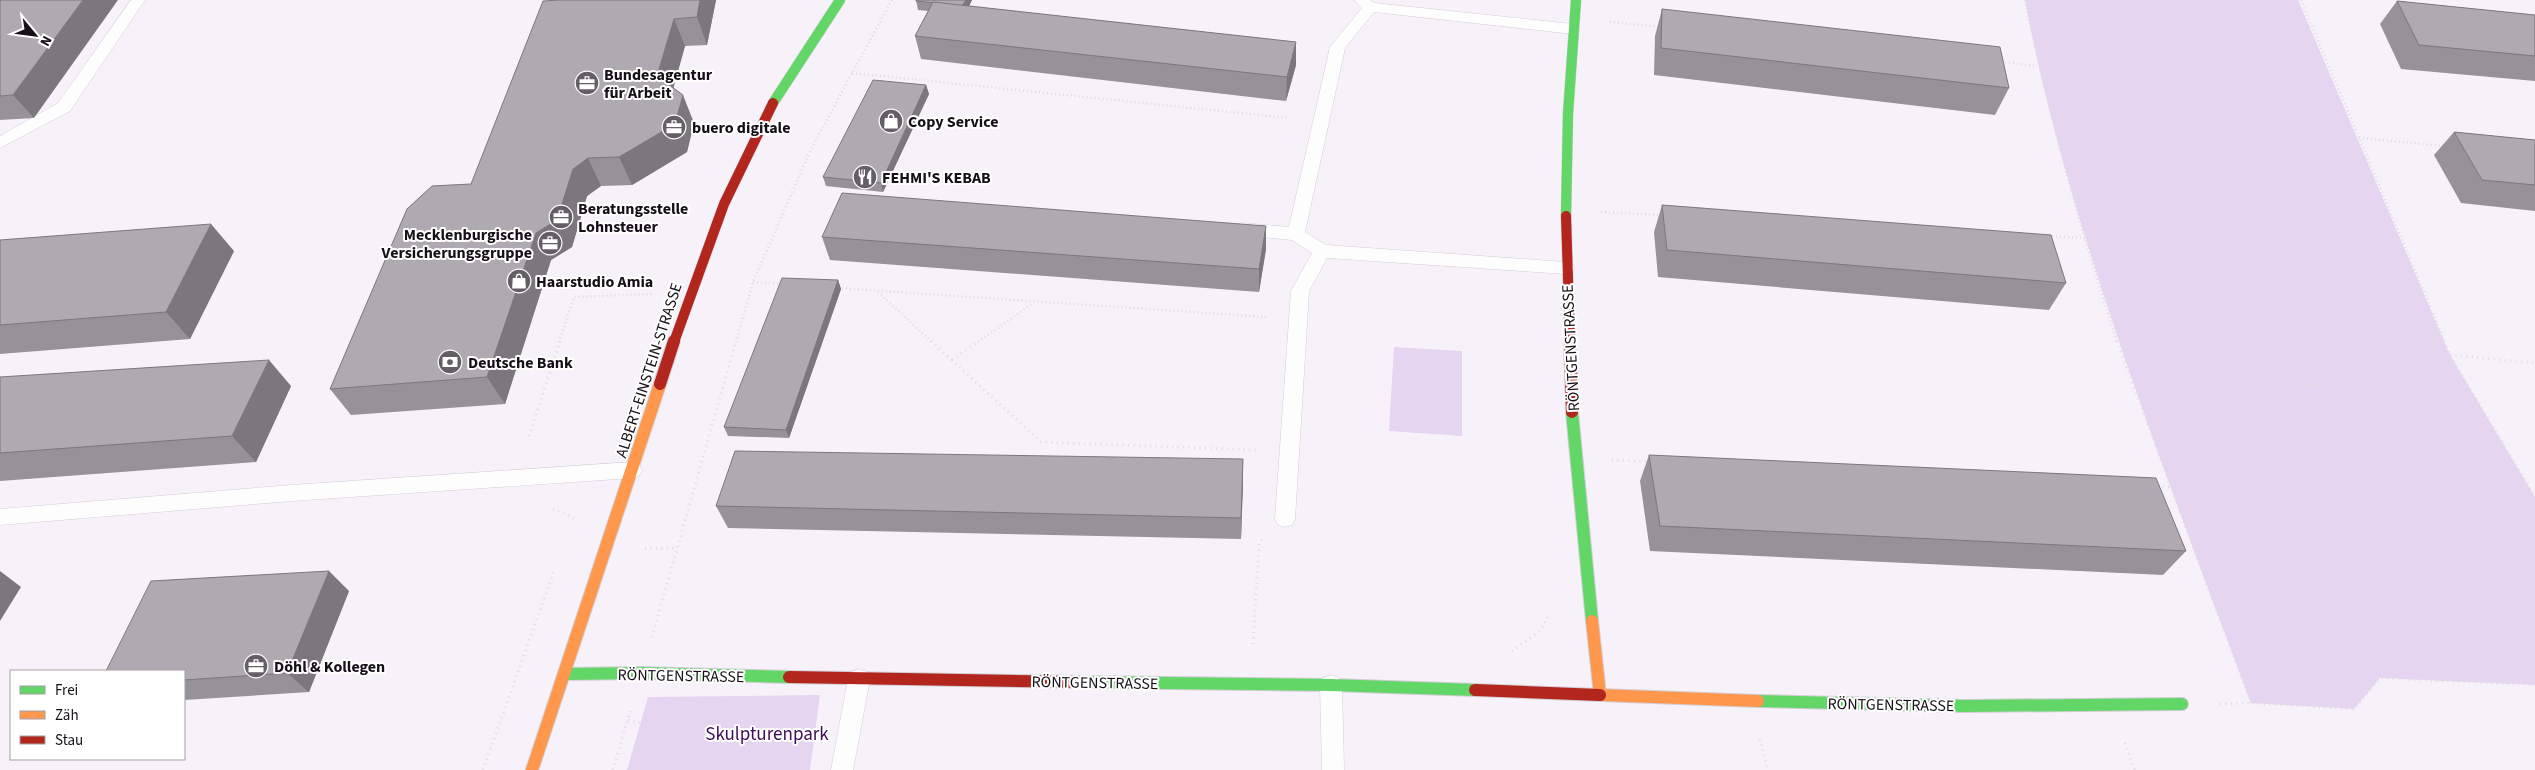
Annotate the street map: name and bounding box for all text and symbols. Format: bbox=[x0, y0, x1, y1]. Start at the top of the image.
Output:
north arrow bbox=[10, 10, 60, 60]
text: N bbox=[34, 32, 56, 50]
place label: Bundesagentur für Arbeit bbox=[604, 64, 713, 104]
office icon: Bundesagentur für Arbeit bbox=[574, 70, 600, 96]
shop icon: Copy Service bbox=[878, 108, 904, 134]
place label: Copy Service bbox=[908, 111, 999, 133]
office icon: buero digitale bbox=[661, 114, 687, 140]
place label: buero digitale bbox=[692, 117, 790, 139]
restaurant icon: FEHMI'S KEBAB bbox=[852, 164, 878, 190]
place label: FEHMI'S KEBAB bbox=[882, 167, 991, 189]
place label: Beratungsstelle Lohnsteuer bbox=[578, 198, 688, 238]
office icon: Beratungsstelle Lohnsteuer bbox=[548, 204, 574, 230]
place label: Mecklenburgische Versicherungsgruppe bbox=[381, 224, 532, 264]
office icon: Mecklenburgische Versicherungsgruppe bbox=[537, 230, 563, 256]
shop icon: Haarstudio Amia bbox=[506, 268, 532, 294]
place label: Haarstudio Amia bbox=[536, 271, 653, 293]
street label: ALBERT-EINSTEIN-STRASSE bbox=[610, 280, 688, 461]
street label: RÖNTGENSTRASSE bbox=[1557, 284, 1585, 412]
bank icon: Deutsche Bank bbox=[437, 349, 463, 375]
place label: Deutsche Bank bbox=[468, 352, 573, 374]
office icon: Döhl & Kollegen bbox=[243, 653, 269, 679]
place label: Döhl & Kollegen bbox=[274, 656, 385, 678]
street label: RÖNTGENSTRASSE bbox=[617, 664, 745, 688]
legend bbox=[10, 670, 185, 760]
street label: RÖNTGENSTRASSE bbox=[1031, 671, 1159, 695]
text: Frei bbox=[55, 680, 78, 701]
street label: RÖNTGENSTRASSE bbox=[1827, 693, 1955, 717]
text: Zäh bbox=[55, 705, 79, 726]
park label: Skulpturenpark bbox=[705, 721, 829, 748]
text: Stau bbox=[55, 730, 83, 751]

